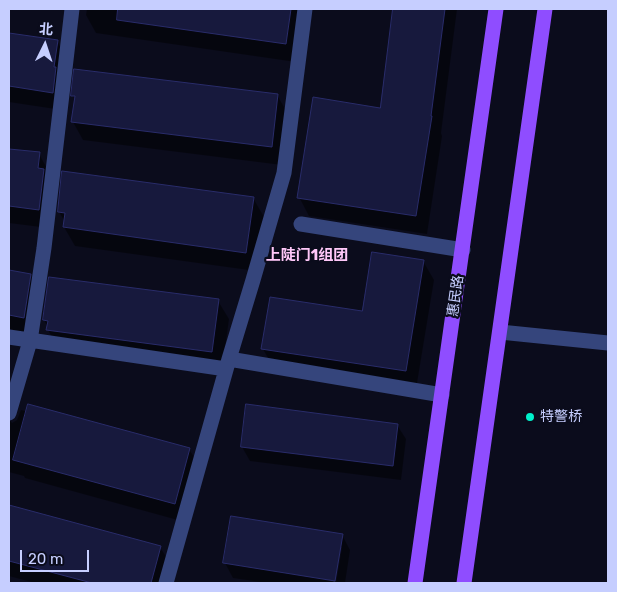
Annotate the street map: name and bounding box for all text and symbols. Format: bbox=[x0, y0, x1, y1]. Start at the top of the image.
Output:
north arrow bbox=[20, 20, 70, 70]
text: 北 bbox=[39, 21, 54, 39]
district label: 上陡门1组团 bbox=[266, 247, 348, 265]
street label: 惠民路 bbox=[445, 274, 467, 318]
place label: 特警桥 bbox=[540, 409, 582, 425]
marker: 特警桥 bbox=[524, 411, 536, 423]
scale bar bbox=[22, 540, 91, 572]
text: 20 m bbox=[28, 550, 63, 568]

